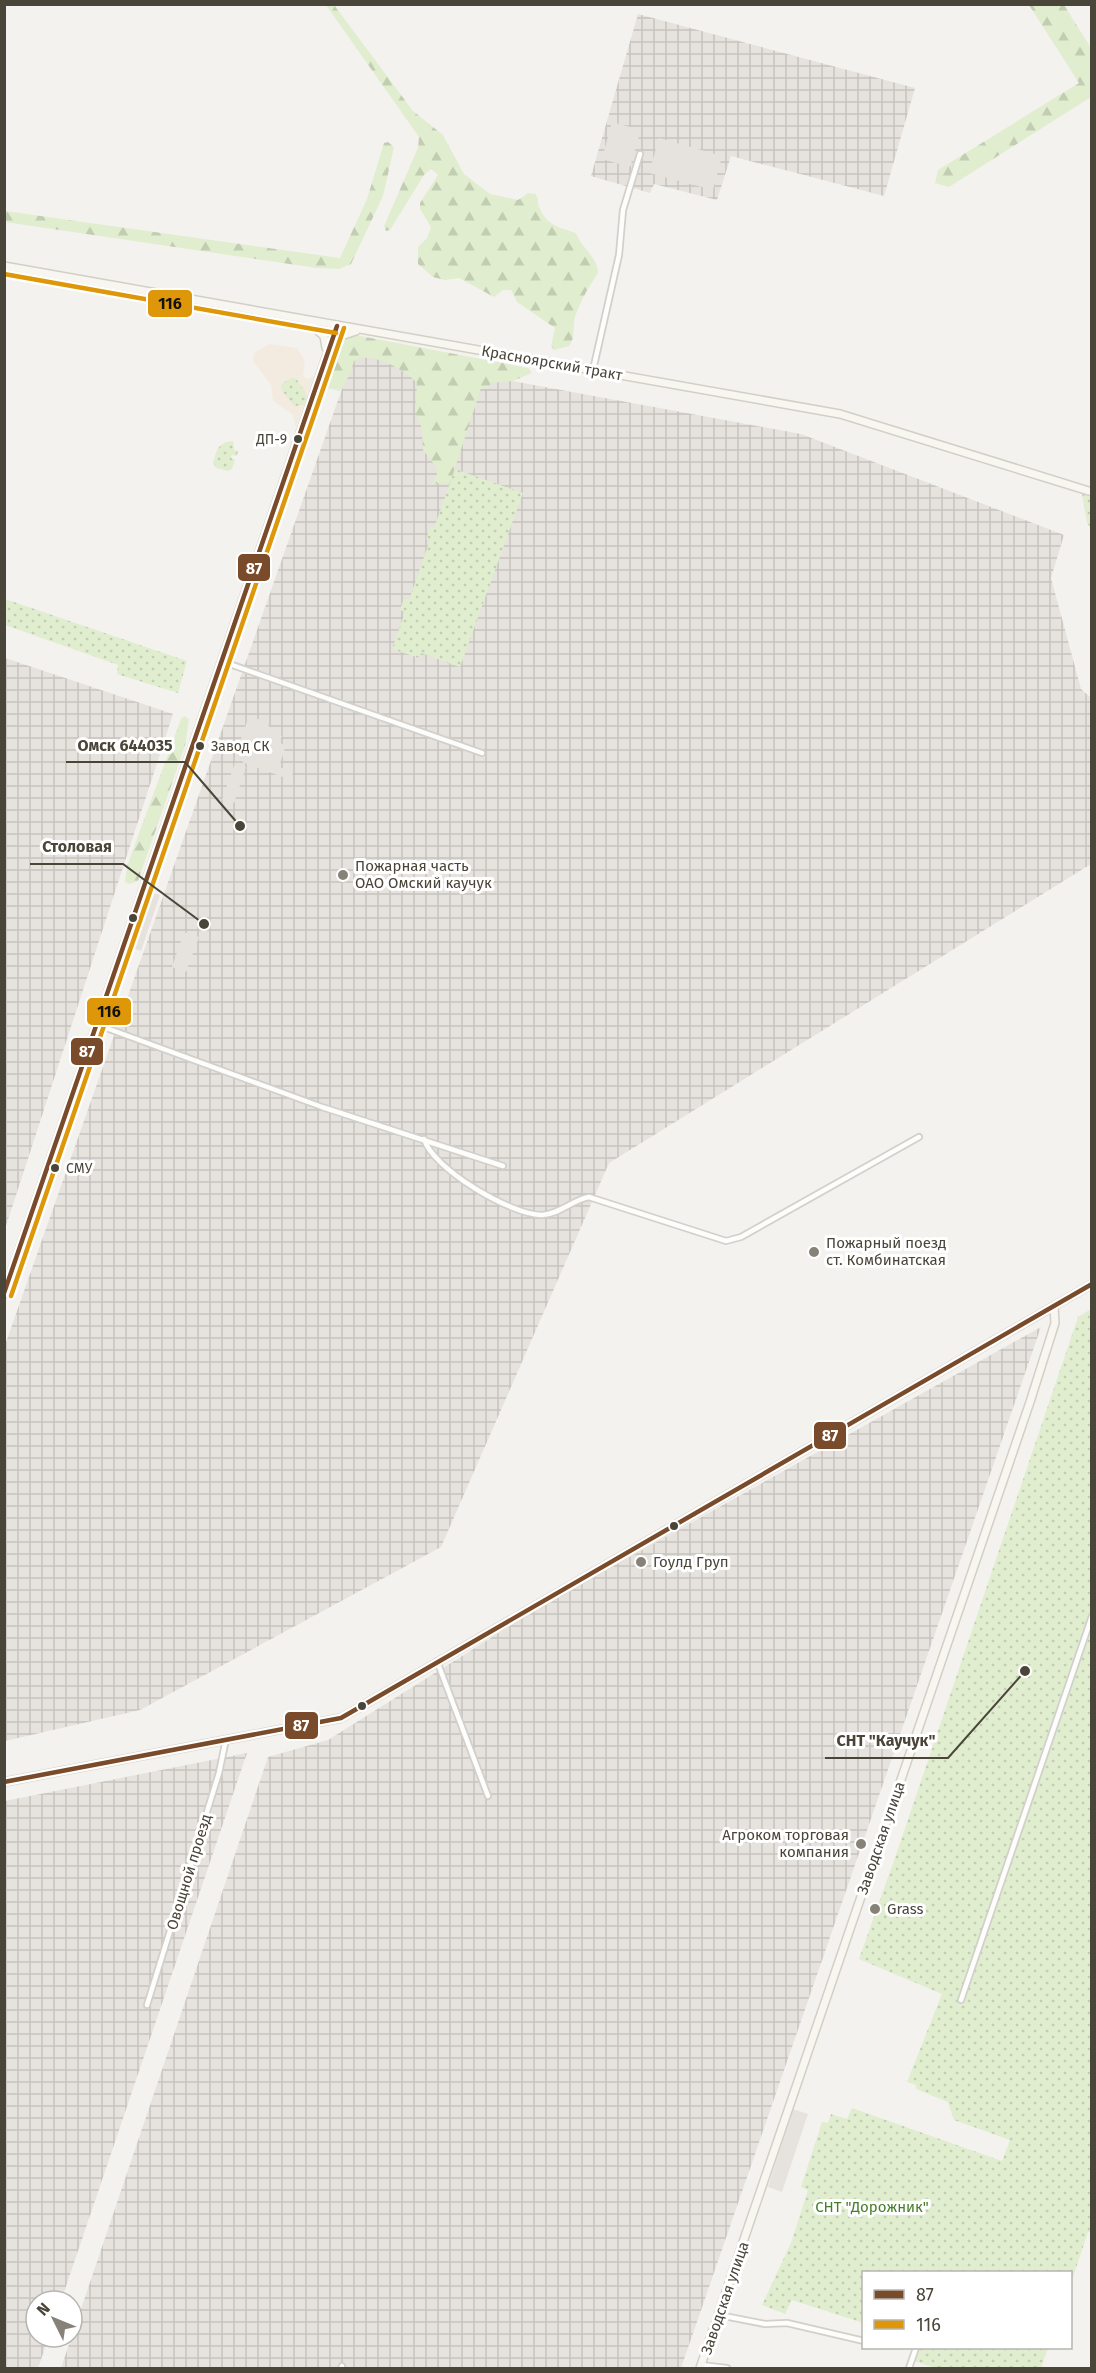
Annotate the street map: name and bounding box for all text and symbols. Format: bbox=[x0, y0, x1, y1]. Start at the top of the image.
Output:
line badge: 116 bbox=[147, 289, 193, 318]
text: 116 bbox=[158, 294, 182, 313]
street label: Красноярский тракт bbox=[480, 342, 624, 384]
place label: ДП-9 bbox=[255, 431, 287, 448]
marker: ДП-9 bbox=[292, 433, 304, 445]
line badge: 87 bbox=[237, 553, 271, 582]
text: 87 bbox=[246, 559, 263, 578]
callout: Омск 644035 bbox=[66, 728, 185, 762]
text: Омск 644035 bbox=[77, 736, 173, 755]
place label: Завод СК bbox=[211, 738, 270, 755]
marker: Завод СК bbox=[194, 740, 206, 752]
callout: Столовая bbox=[30, 830, 123, 864]
text: Столовая bbox=[42, 837, 112, 856]
place label: Пожарная часть ОАО Омский каучук bbox=[355, 857, 492, 892]
marker: Пожарная часть ОАО Омский каучук bbox=[336, 868, 350, 882]
unlabelled marker bbox=[127, 912, 139, 924]
line badge: 116 bbox=[86, 997, 132, 1026]
text: 116 bbox=[97, 1002, 121, 1021]
line badge: 87 bbox=[70, 1037, 104, 1066]
text: 87 bbox=[79, 1042, 96, 1061]
place label: СМУ bbox=[66, 1160, 93, 1177]
marker: СМУ bbox=[49, 1162, 61, 1174]
place label: Пожарный поезд ст. Комбинатская bbox=[826, 1234, 946, 1269]
marker: Пожарный поезд ст. Комбинатская bbox=[807, 1245, 821, 1259]
line badge: 87 bbox=[813, 1421, 847, 1450]
text: 87 bbox=[822, 1426, 839, 1445]
unlabelled marker bbox=[668, 1520, 680, 1532]
place label: Гоулд Груп bbox=[653, 1553, 729, 1571]
marker: Гоулд Груп bbox=[634, 1555, 648, 1569]
unlabelled marker bbox=[356, 1700, 368, 1712]
line badge: 87 bbox=[284, 1711, 319, 1740]
text: 87 bbox=[293, 1716, 310, 1735]
callout: СНТ "Каучук" bbox=[825, 1724, 948, 1758]
text: СНТ "Каучук" bbox=[837, 1731, 935, 1750]
street label: Заводская улица bbox=[853, 1779, 909, 1897]
street label: Овощной проезд bbox=[163, 1812, 215, 1932]
place label: Агроком торговая компания bbox=[722, 1826, 849, 1861]
marker: Агроком торговая компания bbox=[854, 1837, 868, 1851]
place label: Grass bbox=[887, 1900, 924, 1918]
marker: Grass bbox=[868, 1902, 882, 1916]
park label: СНТ "Дорожник" bbox=[815, 2198, 929, 2216]
street label: Заводская улица bbox=[697, 2239, 753, 2357]
legend bbox=[862, 2271, 1072, 2349]
text: 87 bbox=[916, 2284, 934, 2306]
north arrow bbox=[24, 2289, 84, 2349]
text: N bbox=[33, 2299, 54, 2319]
text: 116 bbox=[916, 2314, 941, 2336]

